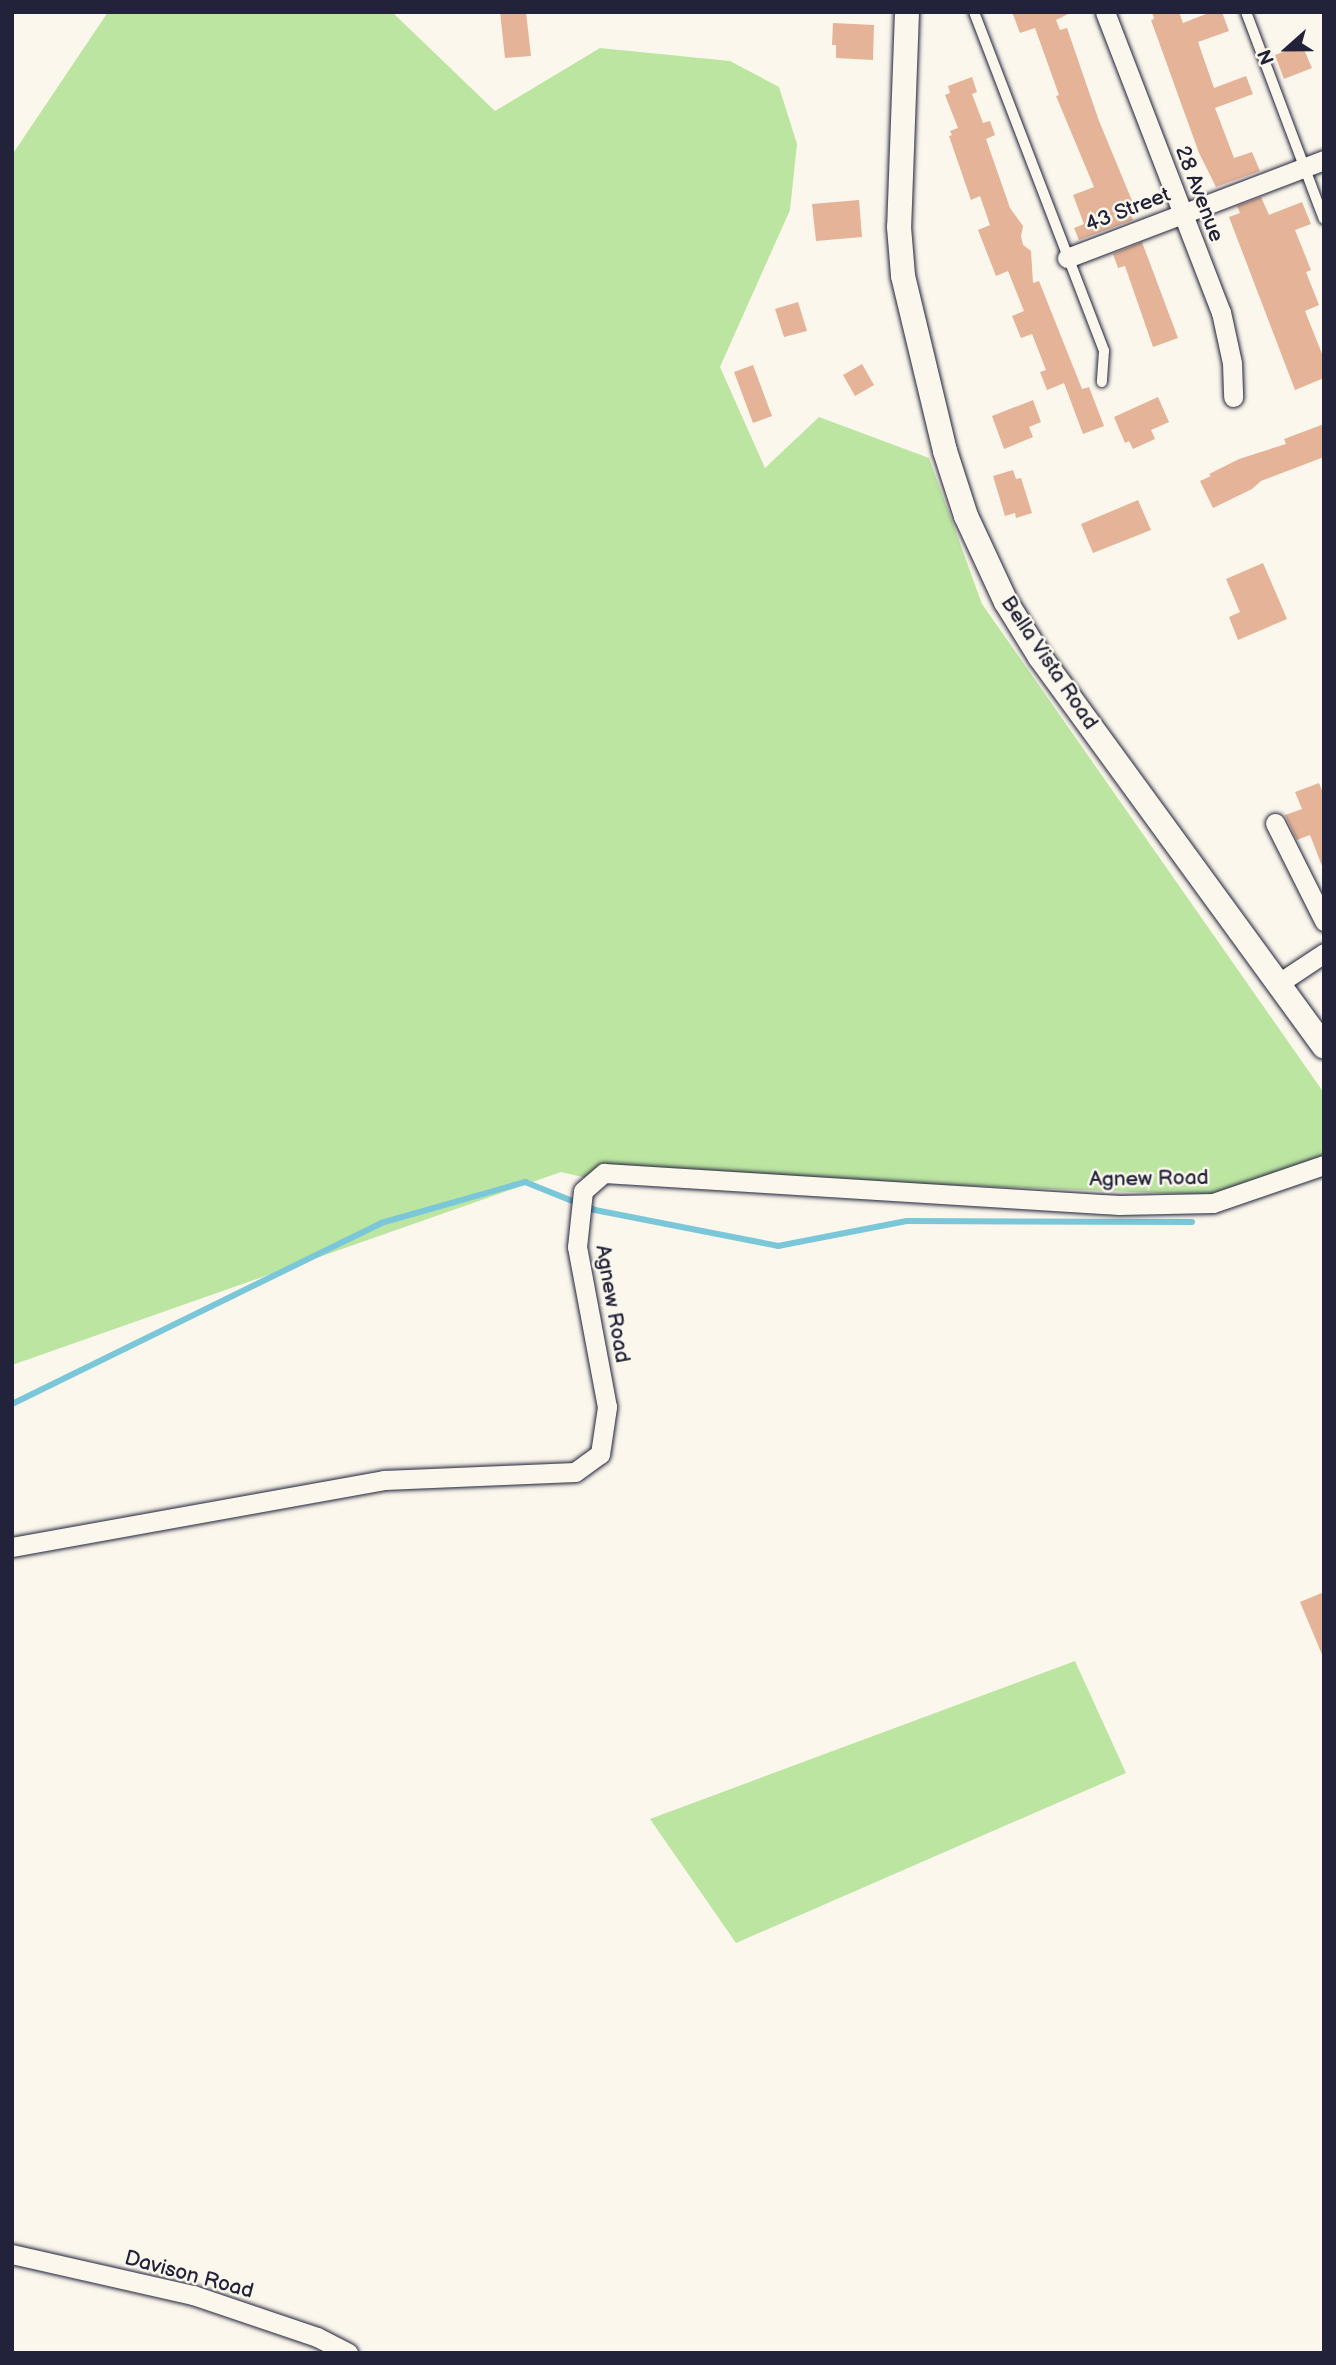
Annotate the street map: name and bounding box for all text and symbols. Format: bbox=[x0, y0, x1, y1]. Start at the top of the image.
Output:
north arrow bbox=[1252, 14, 1322, 84]
text: N bbox=[1254, 46, 1280, 67]
street label: 28 Avenue bbox=[1169, 142, 1229, 246]
street label: 43 Street bbox=[1082, 182, 1174, 238]
street label: Bella Vista Road bbox=[995, 591, 1103, 735]
street label: Agnew Road bbox=[1089, 1165, 1209, 1193]
street label: Agnew Road bbox=[589, 1243, 635, 1365]
street label: Davison Road bbox=[122, 2246, 256, 2304]

